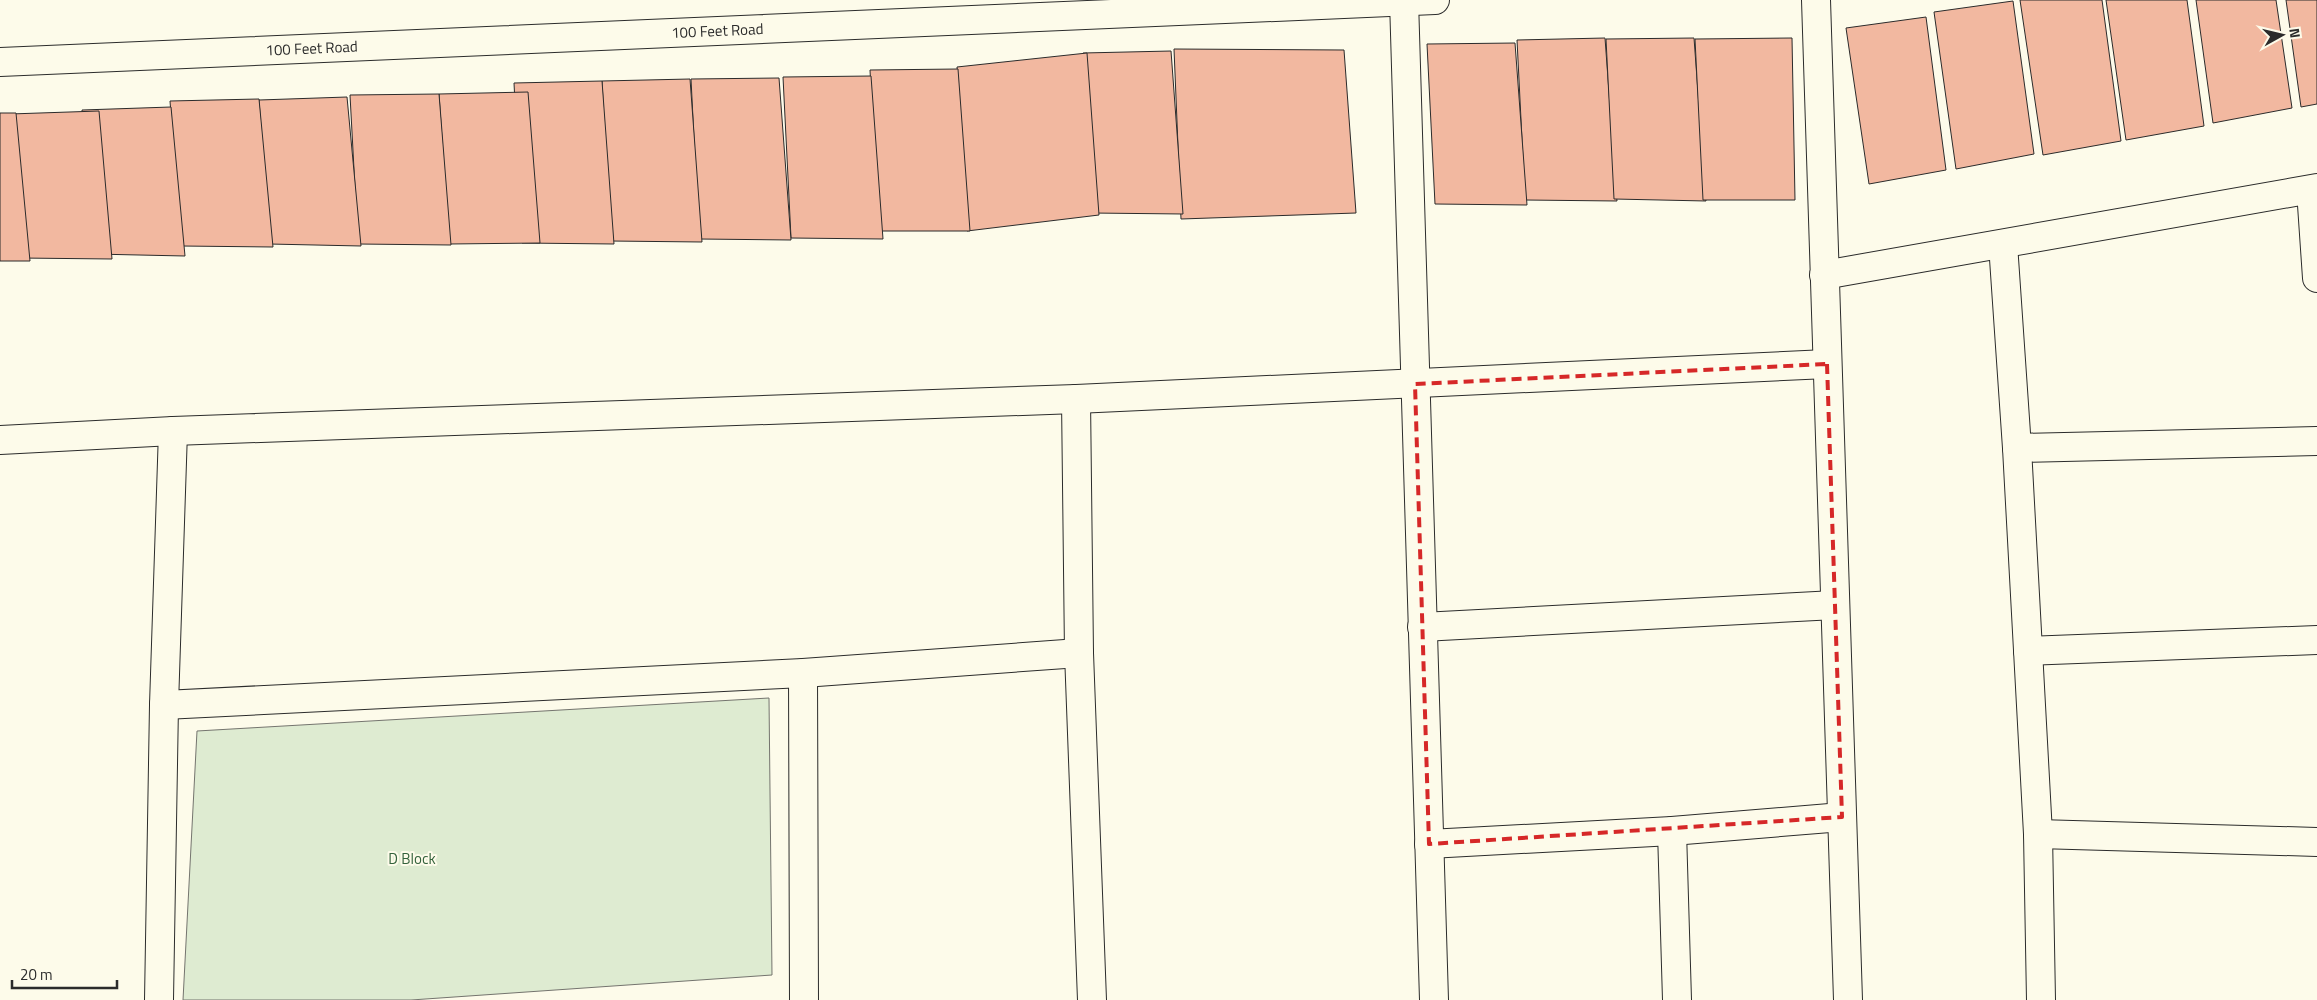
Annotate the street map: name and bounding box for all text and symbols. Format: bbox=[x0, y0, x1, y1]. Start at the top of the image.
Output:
north arrow bbox=[2257, 10, 2307, 60]
street label: 100 Feet Road bbox=[671, 17, 764, 44]
text: N bbox=[2284, 27, 2306, 39]
street label: 100 Feet Road bbox=[265, 35, 358, 62]
park label: D Block bbox=[388, 847, 436, 870]
scale bar bbox=[12, 958, 118, 990]
text: 20 m bbox=[20, 963, 53, 986]

